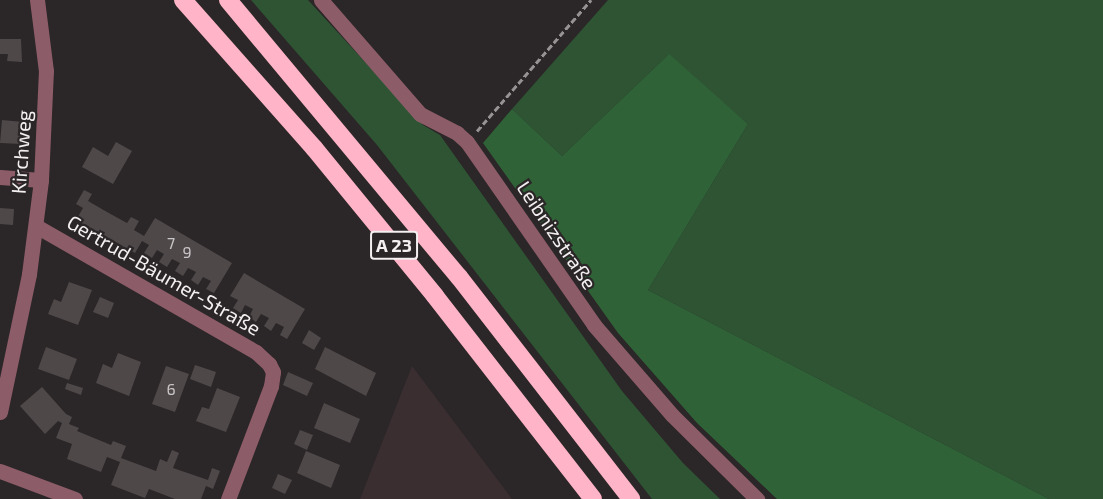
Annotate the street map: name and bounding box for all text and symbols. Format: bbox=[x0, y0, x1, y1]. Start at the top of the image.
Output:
street label: Kirchweg bbox=[6, 109, 36, 195]
street label: Leibnizstraße bbox=[512, 176, 602, 294]
street label: Gertrud-Bäumer-Straße bbox=[63, 210, 265, 340]
road number: A 23 bbox=[368, 230, 420, 260]
house number: 7 bbox=[167, 233, 175, 253]
house number: 9 bbox=[182, 242, 192, 262]
house number: 6 bbox=[166, 379, 176, 399]

